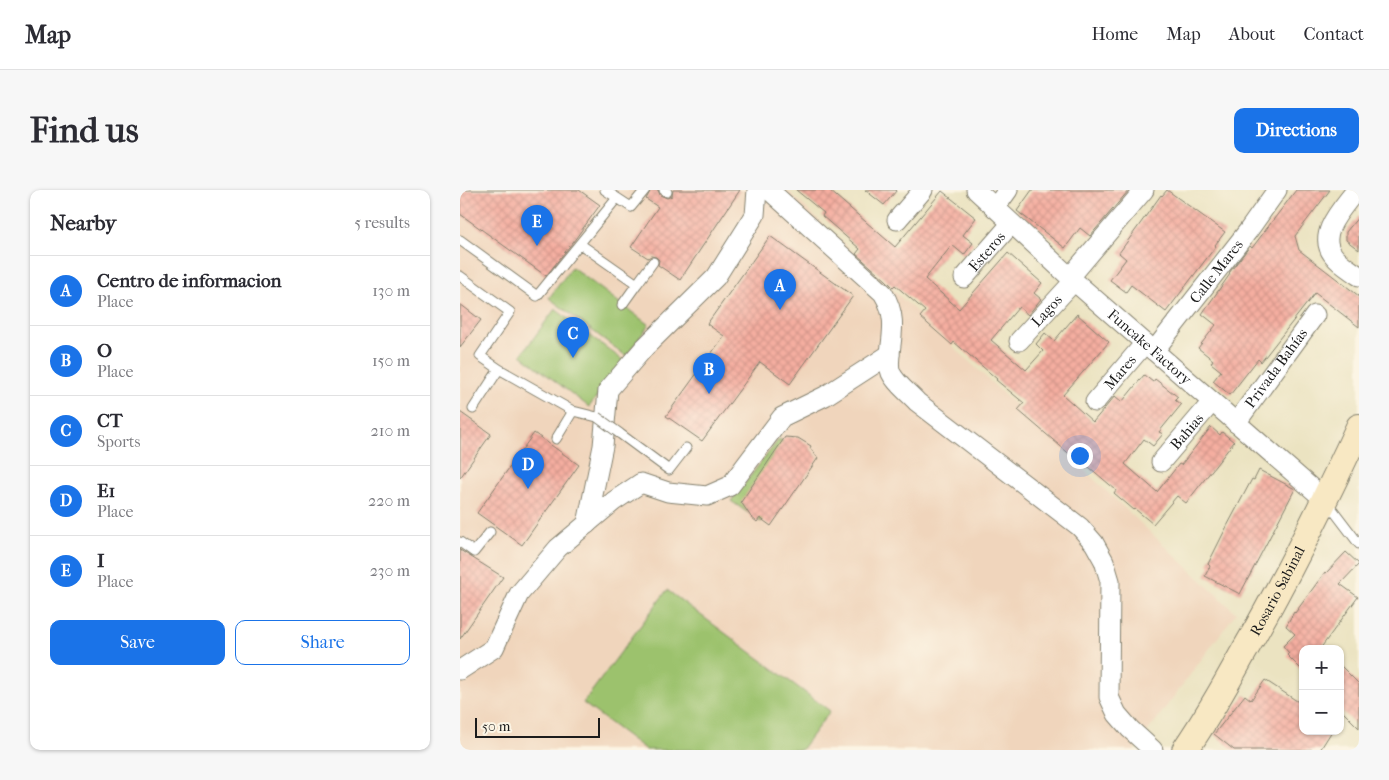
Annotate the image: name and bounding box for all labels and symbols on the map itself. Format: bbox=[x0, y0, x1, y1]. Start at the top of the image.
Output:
pin: E bbox=[521, 205, 553, 246]
street label: Esteros bbox=[965, 228, 1009, 275]
street label: Calle Mares bbox=[1186, 236, 1247, 307]
pin: A bbox=[764, 269, 796, 310]
street label: Lagos bbox=[1028, 291, 1066, 331]
street label: Funcake Factory bbox=[1104, 305, 1196, 389]
pin: C bbox=[557, 317, 589, 358]
street label: Privada Bahías bbox=[1241, 324, 1312, 411]
street label: Mares bbox=[1100, 351, 1140, 393]
pin: B bbox=[693, 353, 725, 394]
street label: Bahias bbox=[1166, 409, 1208, 453]
your location bbox=[1067, 443, 1093, 469]
pin: D bbox=[512, 448, 544, 489]
street label: Rosario Sabinal bbox=[1246, 543, 1309, 639]
scale bar bbox=[475, 715, 600, 738]

